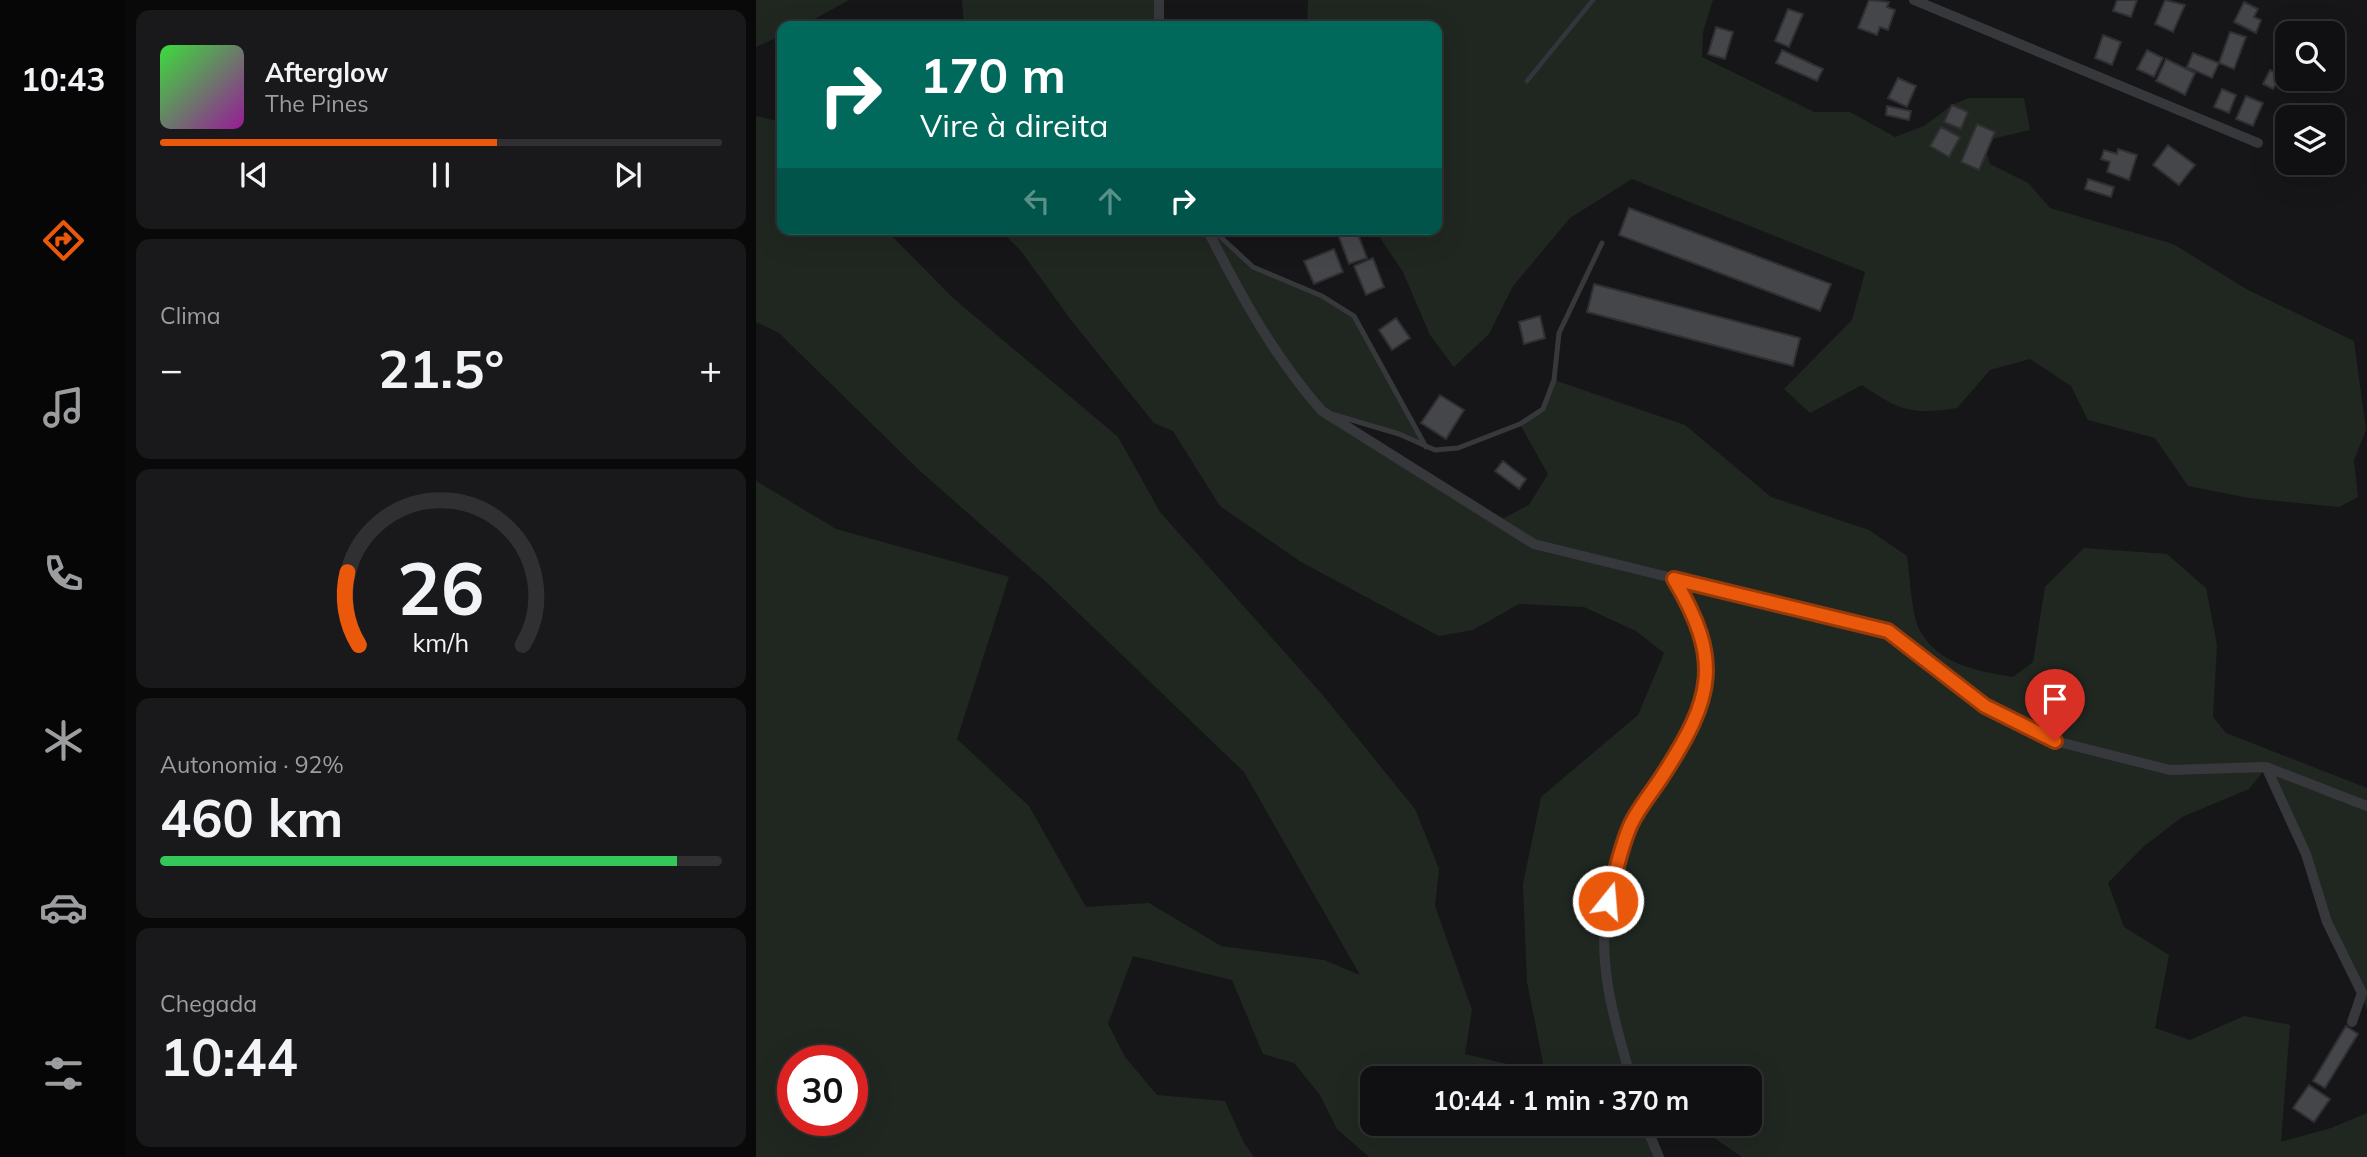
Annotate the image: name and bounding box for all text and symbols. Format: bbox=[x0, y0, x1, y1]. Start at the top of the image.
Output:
map controls bbox=[2275, 21, 2345, 175]
button: search bbox=[2275, 21, 2345, 91]
text: 170 m bbox=[920, 44, 1066, 105]
icon: right bbox=[805, 49, 896, 140]
text: Afterglow bbox=[265, 56, 388, 89]
text: 10:43 bbox=[21, 59, 105, 99]
text: The Pines bbox=[265, 89, 369, 118]
text: Vire à direita bbox=[920, 105, 1108, 145]
button: layers bbox=[2275, 105, 2345, 175]
icon: previous bbox=[235, 156, 273, 194]
icon: pause bbox=[422, 156, 460, 194]
icon: next bbox=[609, 156, 647, 194]
icon: left bbox=[1018, 182, 1056, 220]
icon: ahead bbox=[1091, 182, 1129, 220]
icon: right bbox=[1164, 182, 1202, 220]
icon: directions bbox=[39, 216, 88, 265]
text: Clima bbox=[160, 301, 221, 330]
text: 21.5° bbox=[378, 336, 504, 401]
text: − bbox=[160, 345, 183, 393]
text: + bbox=[699, 345, 722, 393]
icon: music bbox=[39, 383, 88, 432]
text: 26 bbox=[397, 542, 485, 633]
icon: phone bbox=[39, 549, 88, 598]
text: km/h bbox=[413, 626, 469, 657]
pin bbox=[2025, 669, 2085, 741]
icon: arrive bbox=[2036, 680, 2074, 718]
icon: climate bbox=[39, 716, 88, 765]
text: Autonomia · 92% bbox=[160, 750, 344, 779]
text: 460 km bbox=[160, 785, 343, 850]
position arrow bbox=[1571, 864, 1645, 938]
icon: car bbox=[39, 883, 88, 932]
text: Chegada bbox=[160, 989, 257, 1018]
text: 10:44 bbox=[160, 1024, 298, 1089]
speed limit sign: 30 bbox=[777, 1045, 868, 1136]
icon: filters bbox=[39, 1049, 88, 1098]
text: 10:44 · 1 min · 370 m bbox=[1433, 1084, 1689, 1117]

